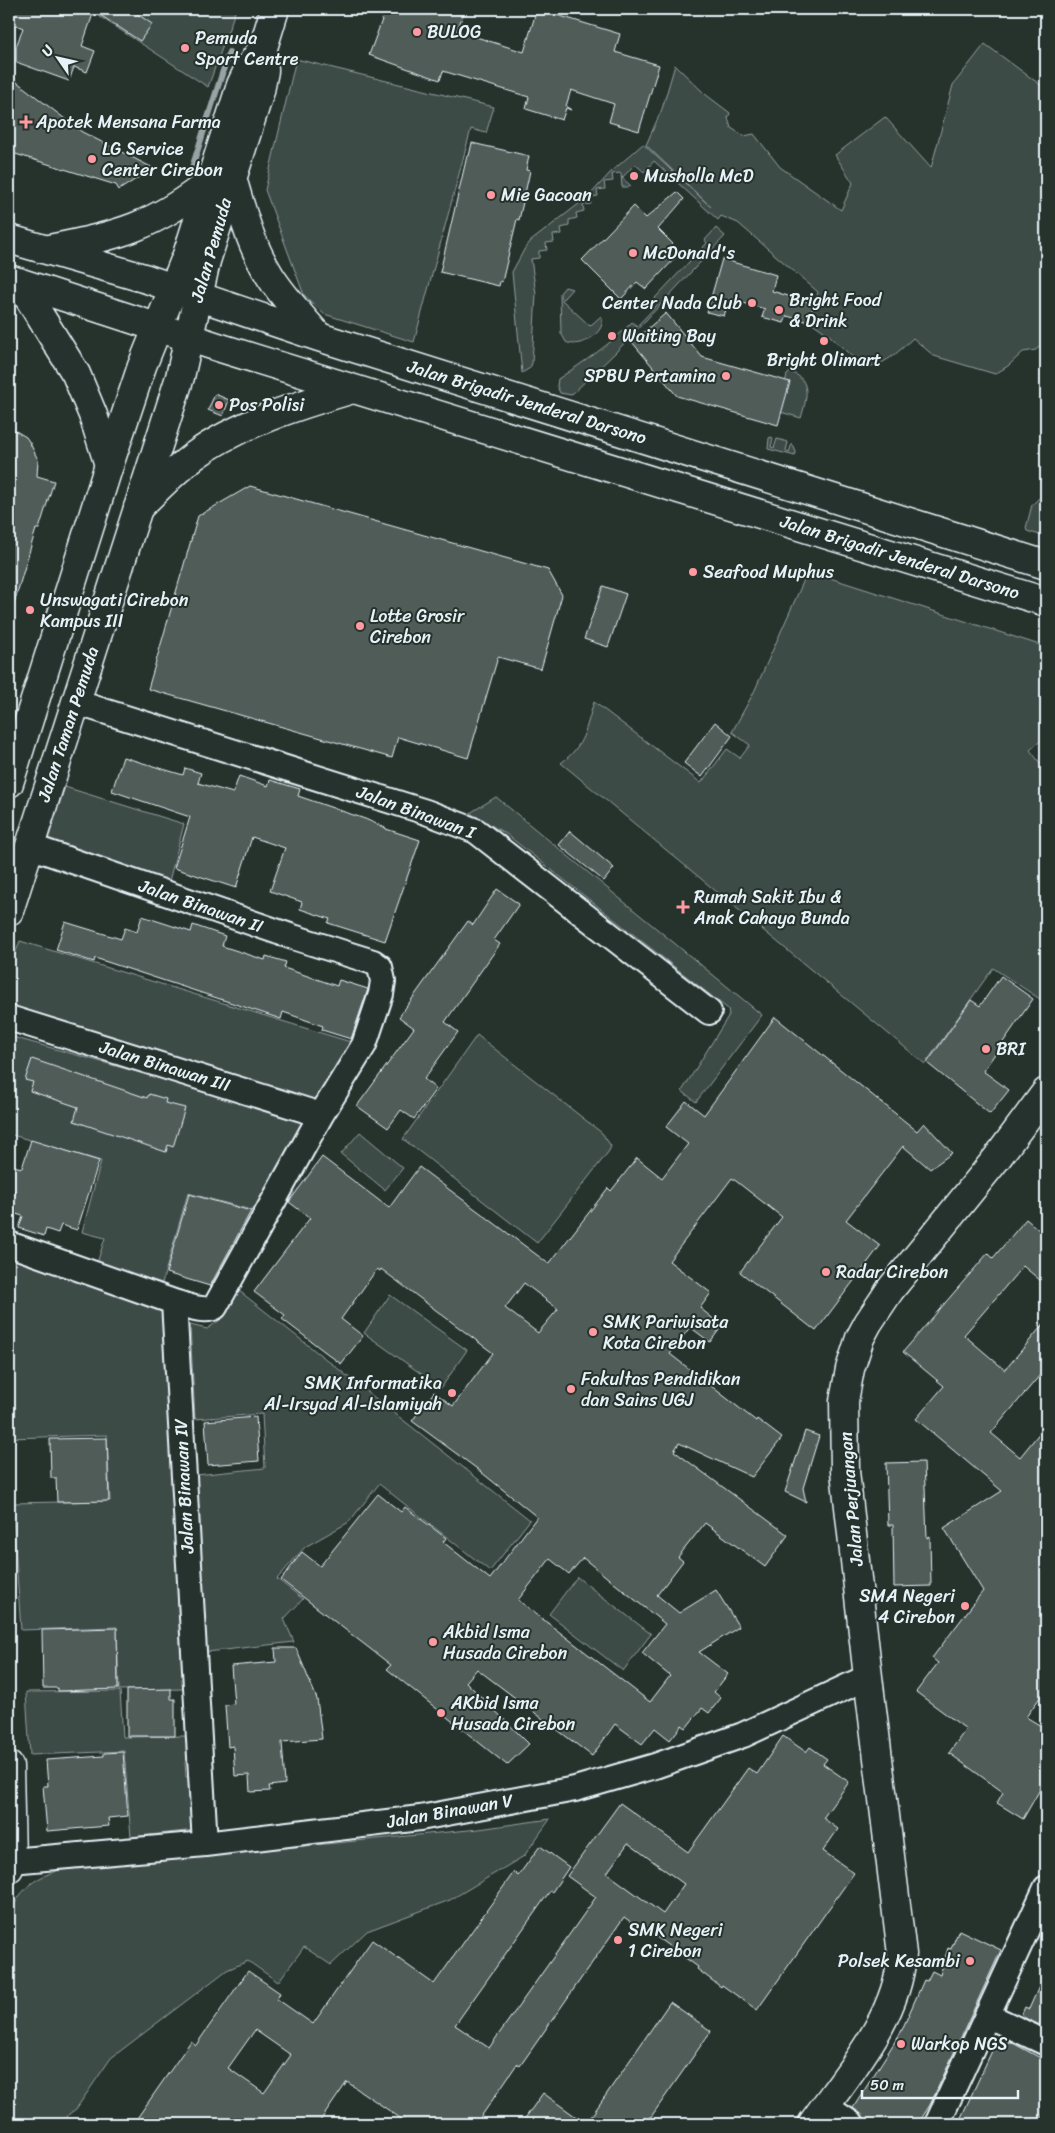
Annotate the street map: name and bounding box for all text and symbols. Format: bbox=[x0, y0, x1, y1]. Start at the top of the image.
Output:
place label: BULOG bbox=[427, 16, 481, 48]
place label: Pemuda Sport Centre bbox=[195, 22, 299, 75]
marker: BULOG bbox=[411, 26, 423, 38]
north arrow bbox=[32, 32, 82, 82]
text: U bbox=[35, 40, 61, 62]
marker: Pemuda Sport Centre bbox=[179, 42, 191, 54]
place label: Apotek Mensana Farma bbox=[35, 106, 221, 138]
marker: Apotek Mensana Farma bbox=[20, 116, 32, 128]
place label: LG Service Center Cirebon bbox=[102, 133, 223, 186]
marker: LG Service Center Cirebon bbox=[86, 153, 98, 165]
place label: Musholla McD bbox=[644, 160, 754, 192]
marker: Musholla McD bbox=[628, 170, 640, 182]
place label: Mie Gacoan bbox=[501, 179, 592, 211]
marker: Mie Gacoan bbox=[485, 189, 497, 201]
street label: Jalan Pemuda bbox=[181, 193, 241, 307]
place label: McDonald's bbox=[643, 237, 736, 269]
marker: McDonald's bbox=[627, 247, 639, 259]
place label: Bright Food & Drink bbox=[789, 284, 883, 337]
place label: Center Nada Club bbox=[602, 287, 742, 319]
marker: Center Nada Club bbox=[746, 297, 758, 309]
marker: Bright Food & Drink bbox=[773, 304, 785, 316]
place label: Waiting Bay bbox=[622, 320, 717, 352]
marker: Waiting Bay bbox=[606, 330, 618, 342]
marker: Bright Olimart bbox=[818, 335, 830, 347]
place label: Bright Olimart bbox=[767, 344, 881, 376]
street label: Jalan Brigadir Jenderal Darsono bbox=[402, 350, 651, 454]
place label: SPBU Pertamina bbox=[584, 360, 716, 392]
marker: SPBU Pertamina bbox=[720, 370, 732, 382]
place label: Pos Polisi bbox=[229, 389, 305, 421]
marker: Pos Polisi bbox=[213, 399, 225, 411]
street label: Jalan Brigadir Jenderal Darsono bbox=[775, 505, 1024, 609]
place label: Seafood Muphus bbox=[703, 556, 835, 588]
marker: Seafood Muphus bbox=[687, 566, 699, 578]
place label: Unswagati Cirebon Kampus III bbox=[40, 584, 189, 637]
place label: Lotte Grosir Cirebon bbox=[370, 600, 466, 653]
marker: Unswagati Cirebon Kampus III bbox=[24, 604, 36, 616]
marker: Lotte Grosir Cirebon bbox=[354, 620, 366, 632]
street label: Jalan Taman Pemuda bbox=[27, 642, 108, 807]
street label: Jalan Binawan I bbox=[351, 775, 482, 849]
street label: Jalan Binawan II bbox=[133, 869, 268, 942]
place label: Rumah Sakit Ibu & Anak Cahaya Bunda bbox=[693, 881, 850, 934]
marker: Rumah Sakit Ibu & Anak Cahaya Bunda bbox=[676, 900, 690, 914]
street label: Jalan Binawan III bbox=[95, 1031, 235, 1101]
place label: BRI bbox=[996, 1033, 1027, 1065]
marker: BRI bbox=[980, 1043, 992, 1055]
place label: Radar Cirebon bbox=[836, 1256, 948, 1288]
marker: Radar Cirebon bbox=[820, 1266, 832, 1278]
place label: SMK Pariwisata Kota Cirebon bbox=[603, 1306, 729, 1359]
marker: SMK Pariwisata Kota Cirebon bbox=[587, 1326, 599, 1338]
place label: Fakultas Pendidikan dan Sains UGJ bbox=[581, 1363, 741, 1416]
place label: SMK Informatika Al-Irsyad Al-Islamiyah bbox=[263, 1367, 442, 1420]
marker: Fakultas Pendidikan dan Sains UGJ bbox=[565, 1383, 577, 1395]
marker: SMK Informatika Al-Irsyad Al-Islamiyah bbox=[446, 1387, 458, 1399]
street label: Jalan Binawan IV bbox=[164, 1417, 204, 1555]
street label: Jalan Perjuangan bbox=[829, 1430, 873, 1568]
place label: SMA Negeri 4 Cirebon bbox=[859, 1580, 956, 1633]
marker: SMA Negeri 4 Cirebon bbox=[959, 1600, 971, 1612]
place label: Akbid Isma Husada Cirebon bbox=[442, 1616, 568, 1669]
marker: Akbid Isma Husada Cirebon bbox=[427, 1636, 439, 1648]
place label: AKbid Isma Husada Cirebon bbox=[450, 1687, 576, 1740]
marker: AKbid Isma Husada Cirebon bbox=[435, 1707, 447, 1719]
street label: Jalan Binawan V bbox=[383, 1784, 516, 1838]
place label: SMK Negeri 1 Cirebon bbox=[628, 1914, 724, 1967]
marker: SMK Negeri 1 Cirebon bbox=[612, 1934, 624, 1946]
place label: Polsek Kesambi bbox=[838, 1945, 961, 1977]
marker: Polsek Kesambi bbox=[964, 1955, 976, 1967]
place label: Warkop NGS bbox=[911, 2028, 1008, 2060]
marker: Warkop NGS bbox=[895, 2038, 907, 2050]
scale bar bbox=[862, 2068, 1019, 2100]
text: 50 m bbox=[870, 2072, 905, 2098]

